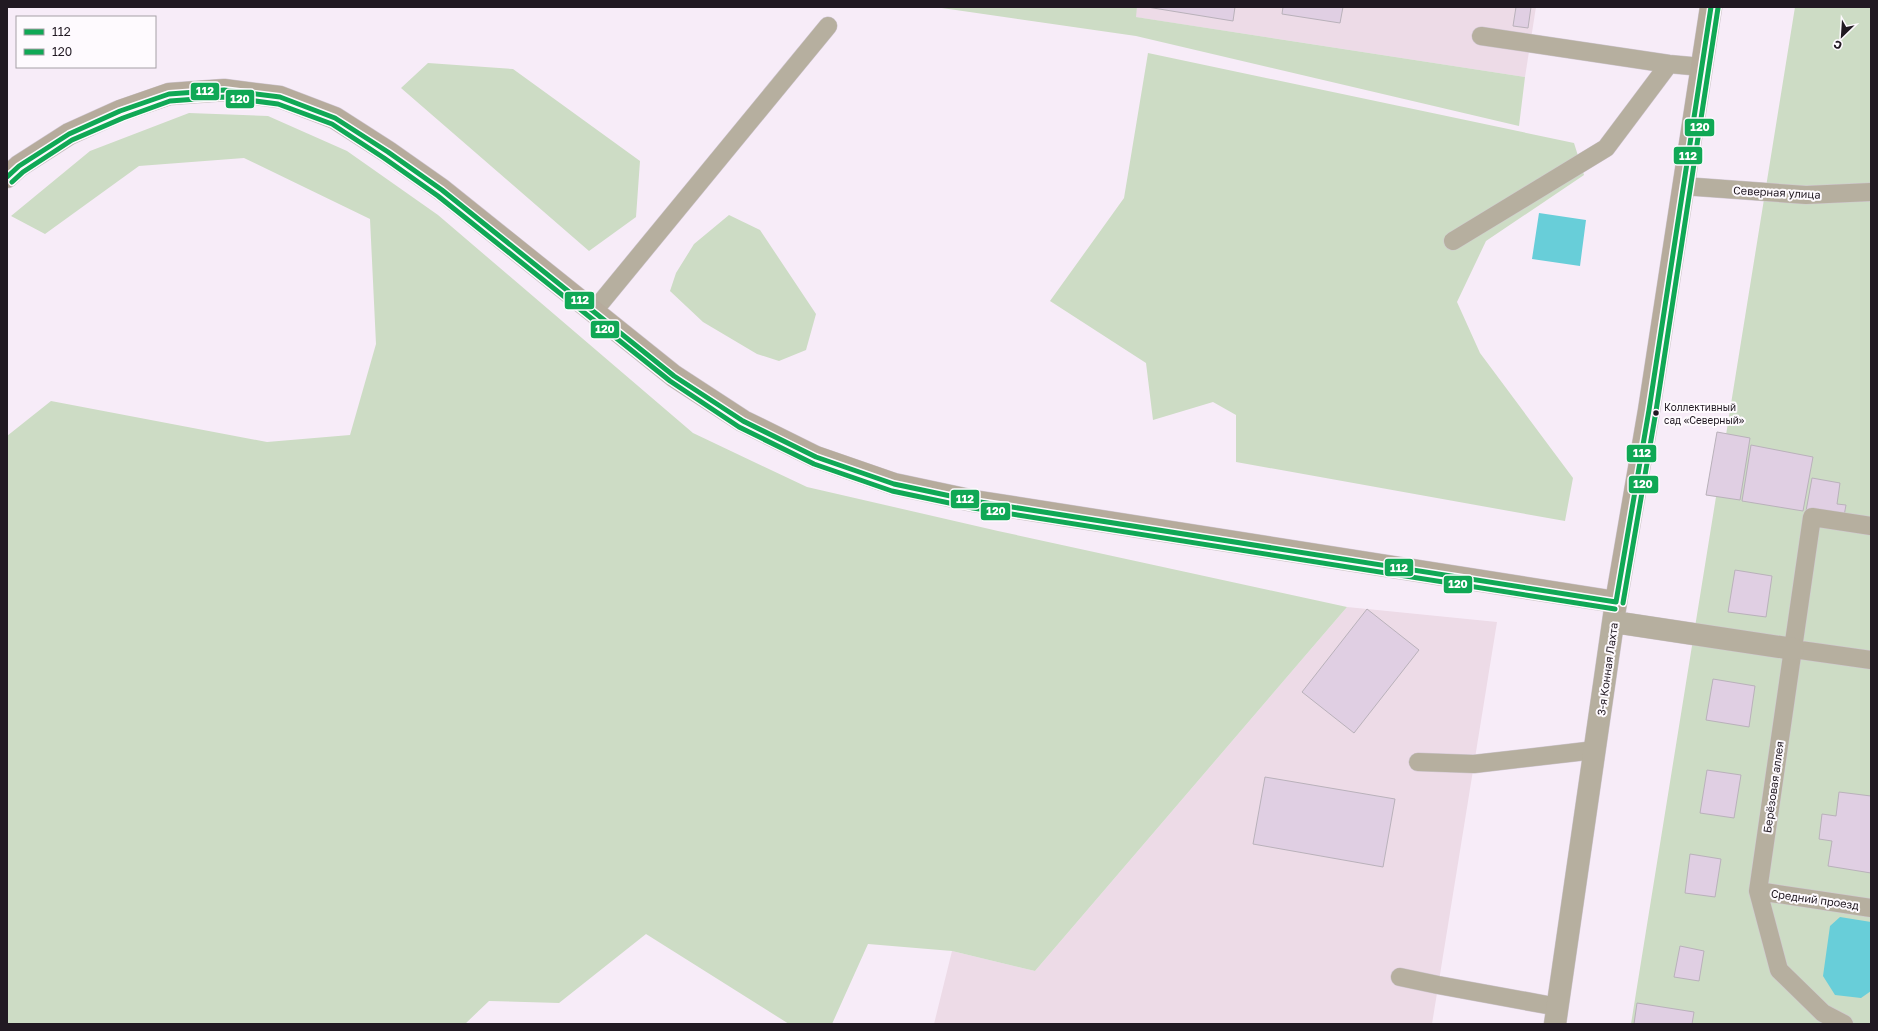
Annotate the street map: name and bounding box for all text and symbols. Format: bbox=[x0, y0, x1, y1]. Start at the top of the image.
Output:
legend bbox=[16, 16, 156, 68]
north arrow bbox=[1822, 16, 1862, 56]
text: 112 bbox=[52, 24, 71, 39]
text: С bbox=[1831, 38, 1844, 53]
text: 120 bbox=[52, 44, 72, 59]
line badge: 112 bbox=[190, 82, 220, 101]
text: 112 bbox=[196, 84, 214, 97]
line badge: 120 bbox=[225, 89, 255, 109]
text: 120 bbox=[230, 92, 250, 105]
line badge: 120 bbox=[1684, 118, 1715, 137]
text: 120 bbox=[1690, 120, 1710, 133]
line badge: 112 bbox=[1673, 146, 1703, 165]
text: 112 bbox=[1679, 149, 1697, 162]
street label: Северная улица bbox=[1733, 183, 1821, 201]
line badge: 112 bbox=[564, 291, 595, 310]
text: 112 bbox=[571, 293, 589, 306]
line badge: 120 bbox=[590, 320, 620, 339]
text: 120 bbox=[595, 322, 615, 335]
place label: Коллективный сад «Северный» bbox=[1664, 401, 1745, 426]
marker: Коллективный сад «Северный» bbox=[1651, 408, 1661, 418]
line badge: 112 bbox=[1626, 444, 1657, 463]
text: 112 bbox=[1633, 446, 1651, 459]
line badge: 120 bbox=[1628, 475, 1659, 494]
text: 120 bbox=[1633, 477, 1653, 490]
line badge: 112 bbox=[950, 489, 980, 509]
text: 112 bbox=[956, 492, 974, 505]
line badge: 120 bbox=[980, 502, 1011, 521]
text: 120 bbox=[986, 504, 1006, 517]
line badge: 112 bbox=[1384, 558, 1414, 577]
text: 112 bbox=[1390, 561, 1408, 574]
line badge: 120 bbox=[1443, 575, 1473, 594]
text: 120 bbox=[1448, 577, 1468, 590]
street label: 3-я Конная Лахта bbox=[1594, 622, 1620, 716]
street label: Берёзовая аллея bbox=[1760, 740, 1786, 834]
street label: Средний проезд bbox=[1770, 886, 1860, 912]

